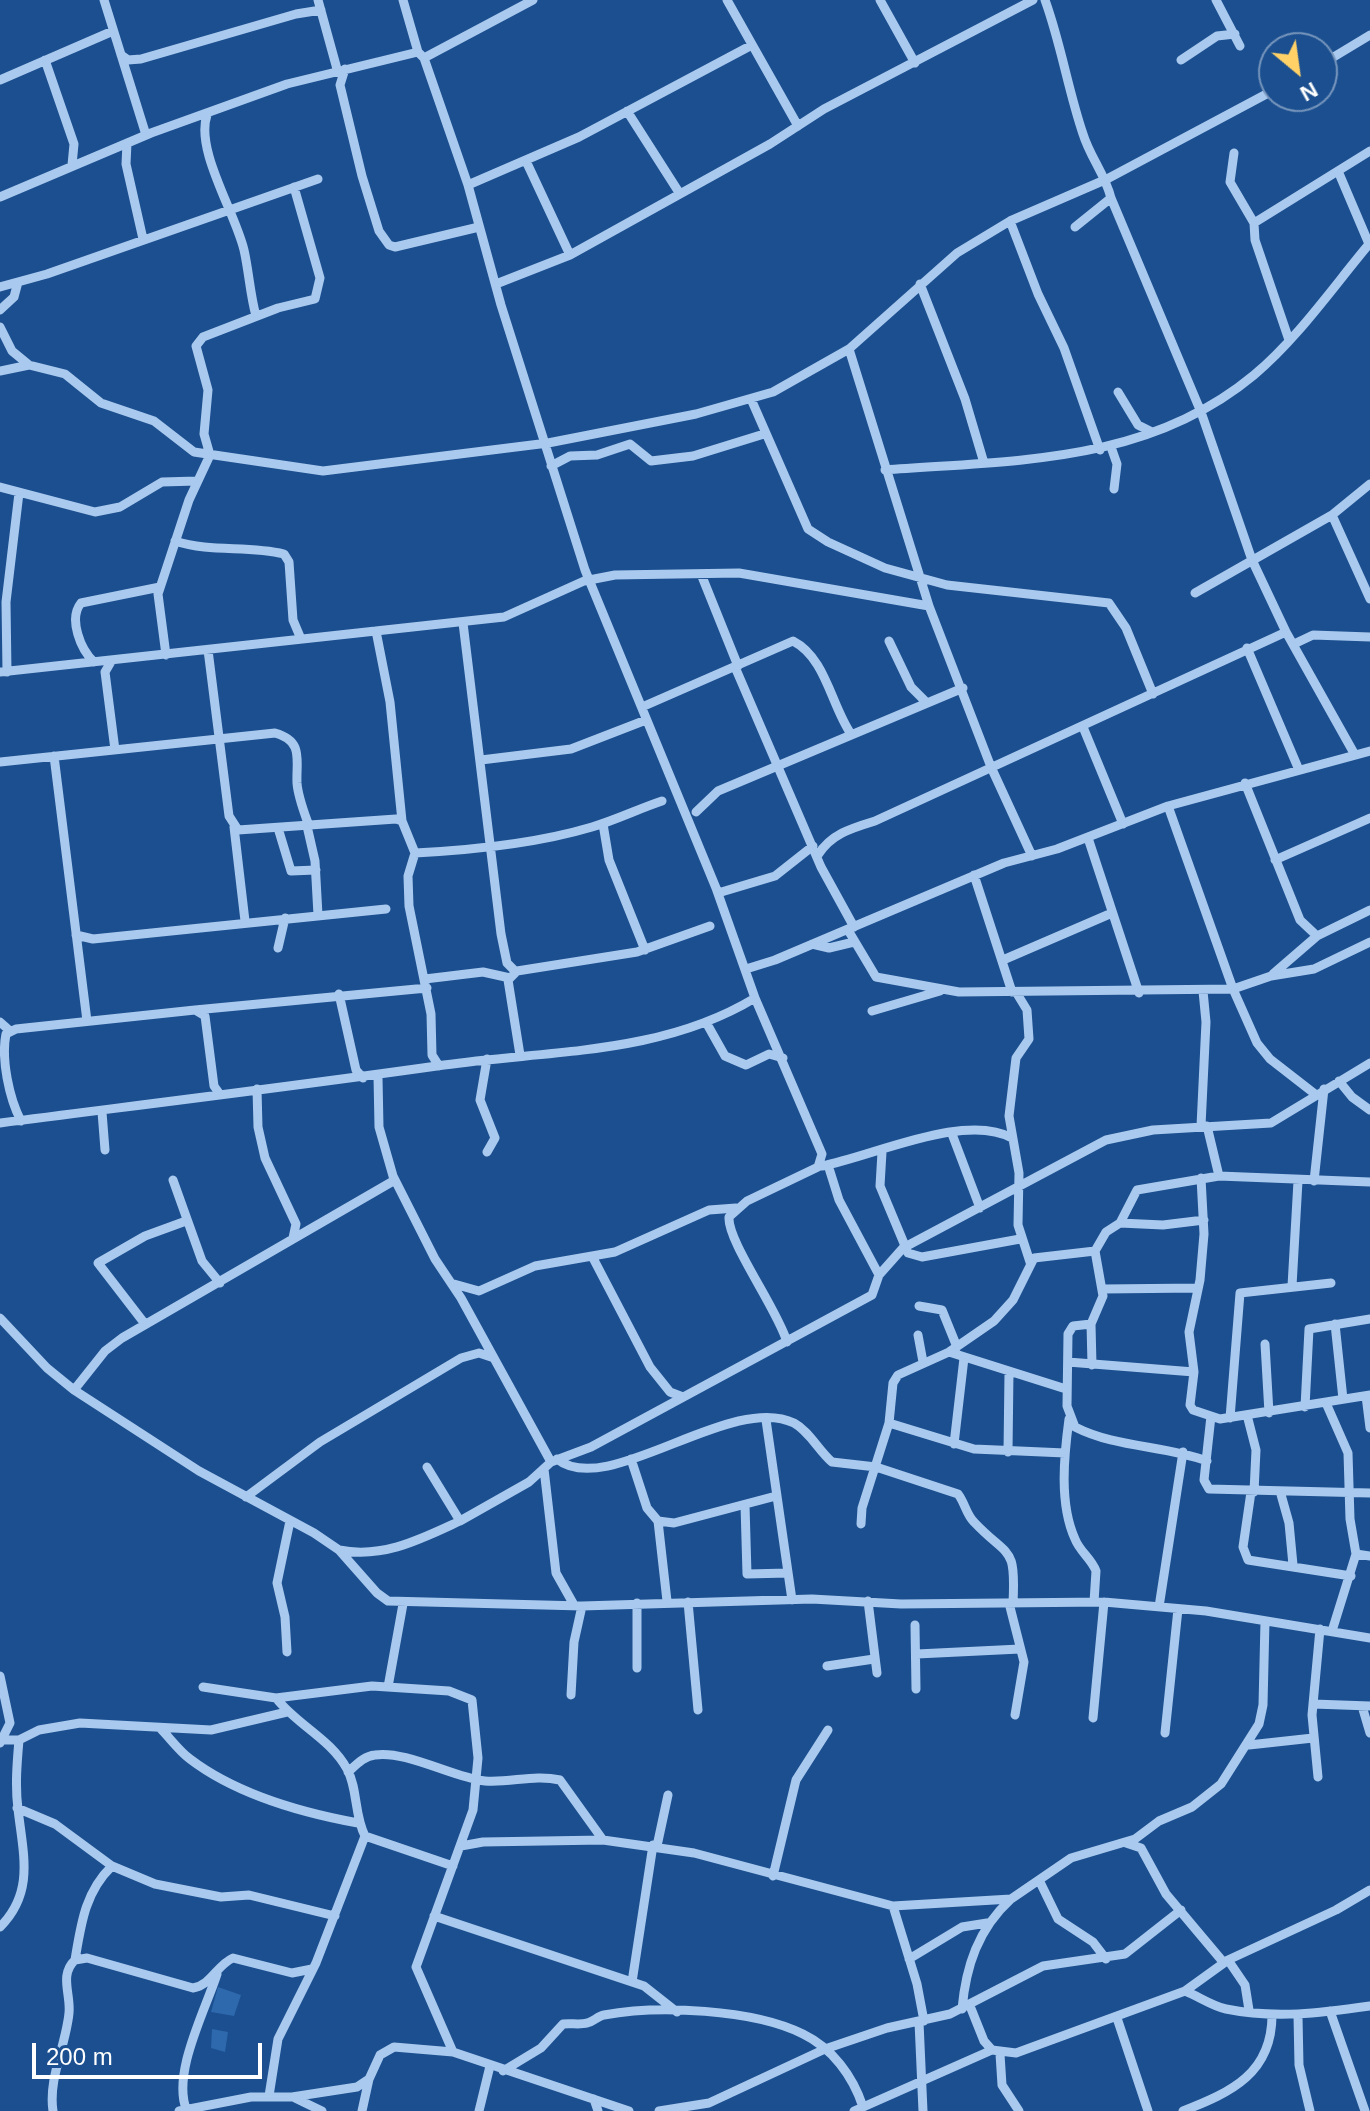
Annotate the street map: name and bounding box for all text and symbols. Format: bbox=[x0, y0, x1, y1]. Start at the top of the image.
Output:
north arrow bbox=[1258, 32, 1338, 112]
text: N bbox=[1296, 77, 1322, 106]
scale bar bbox=[36, 2027, 266, 2077]
text: 200 m bbox=[46, 2043, 113, 2070]

